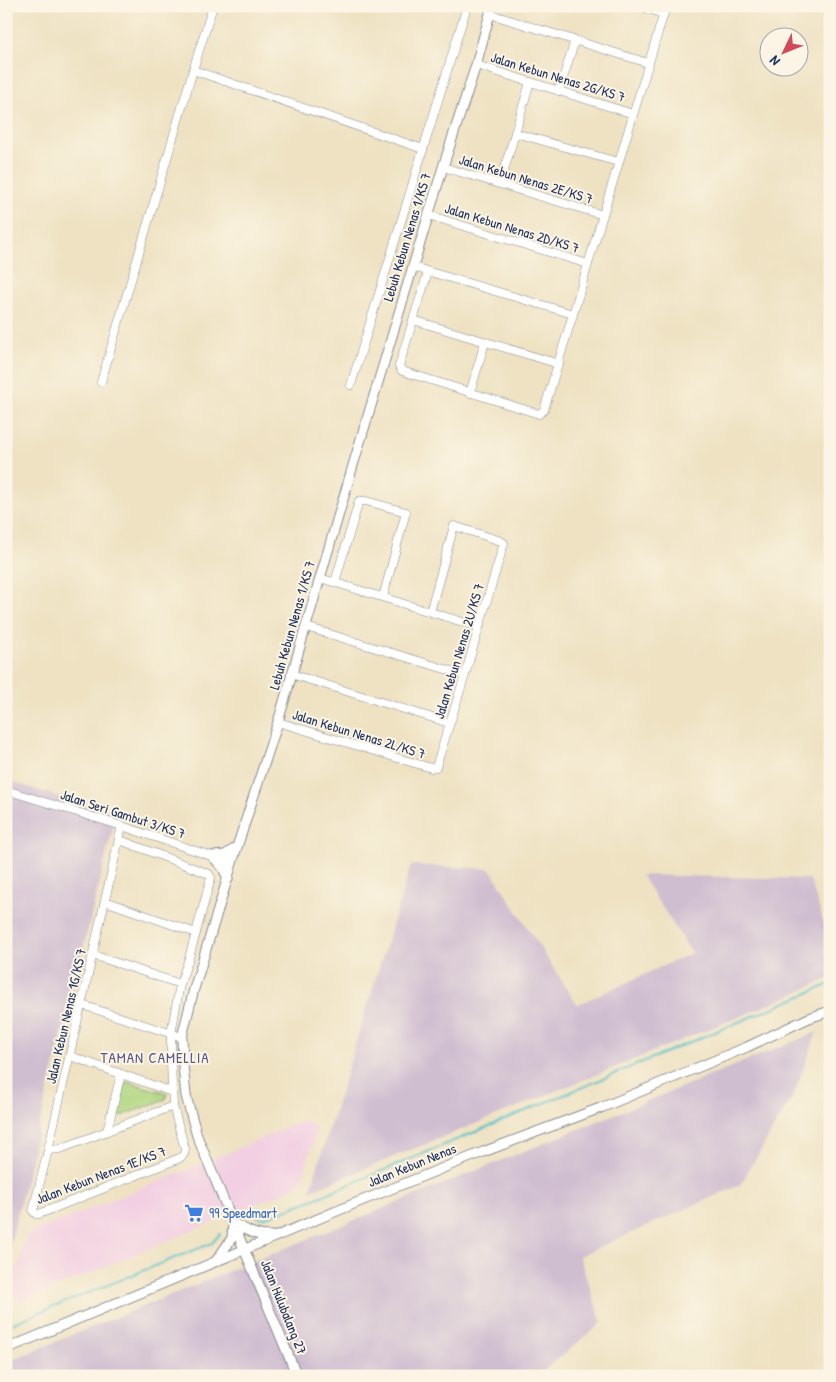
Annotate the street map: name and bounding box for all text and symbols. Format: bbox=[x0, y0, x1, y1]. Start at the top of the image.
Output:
north arrow bbox=[758, 28, 808, 78]
street label: Jalan Kebun Nenas 2G/KS 7 bbox=[489, 47, 628, 106]
text: N bbox=[764, 52, 784, 70]
street label: Jalan Kebun Nenas 2E/KS 7 bbox=[457, 149, 596, 208]
street label: Lebuh Kebun Nenas 1/KS 7 bbox=[378, 170, 435, 303]
street label: Jalan Kebun Nenas 2D/KS 7 bbox=[443, 198, 582, 257]
street label: Lebuh Kebun Nenas 1/KS 7 bbox=[264, 558, 319, 692]
street label: Jalan Kebun Nenas 2U/KS 7 bbox=[429, 581, 488, 721]
street label: Jalan Kebun Nenas 2L/KS 7 bbox=[290, 704, 428, 763]
street label: Jalan Seri Gambut 3/KS 7 bbox=[58, 784, 188, 843]
street label: Jalan Kebun Nenas 1G/KS 7 bbox=[41, 946, 90, 1085]
district label: TAMAN CAMELLIA bbox=[100, 1047, 210, 1068]
street label: Jalan Kebun Nenas bbox=[365, 1138, 459, 1191]
street label: Jalan Kebun Nenas 1E/KS 7 bbox=[33, 1141, 169, 1208]
supermarket icon: 99 Speedmart bbox=[183, 1202, 205, 1224]
place label: 99 Speedmart bbox=[209, 1203, 277, 1223]
street label: Jalan Hulubalang 27 bbox=[256, 1257, 312, 1357]

